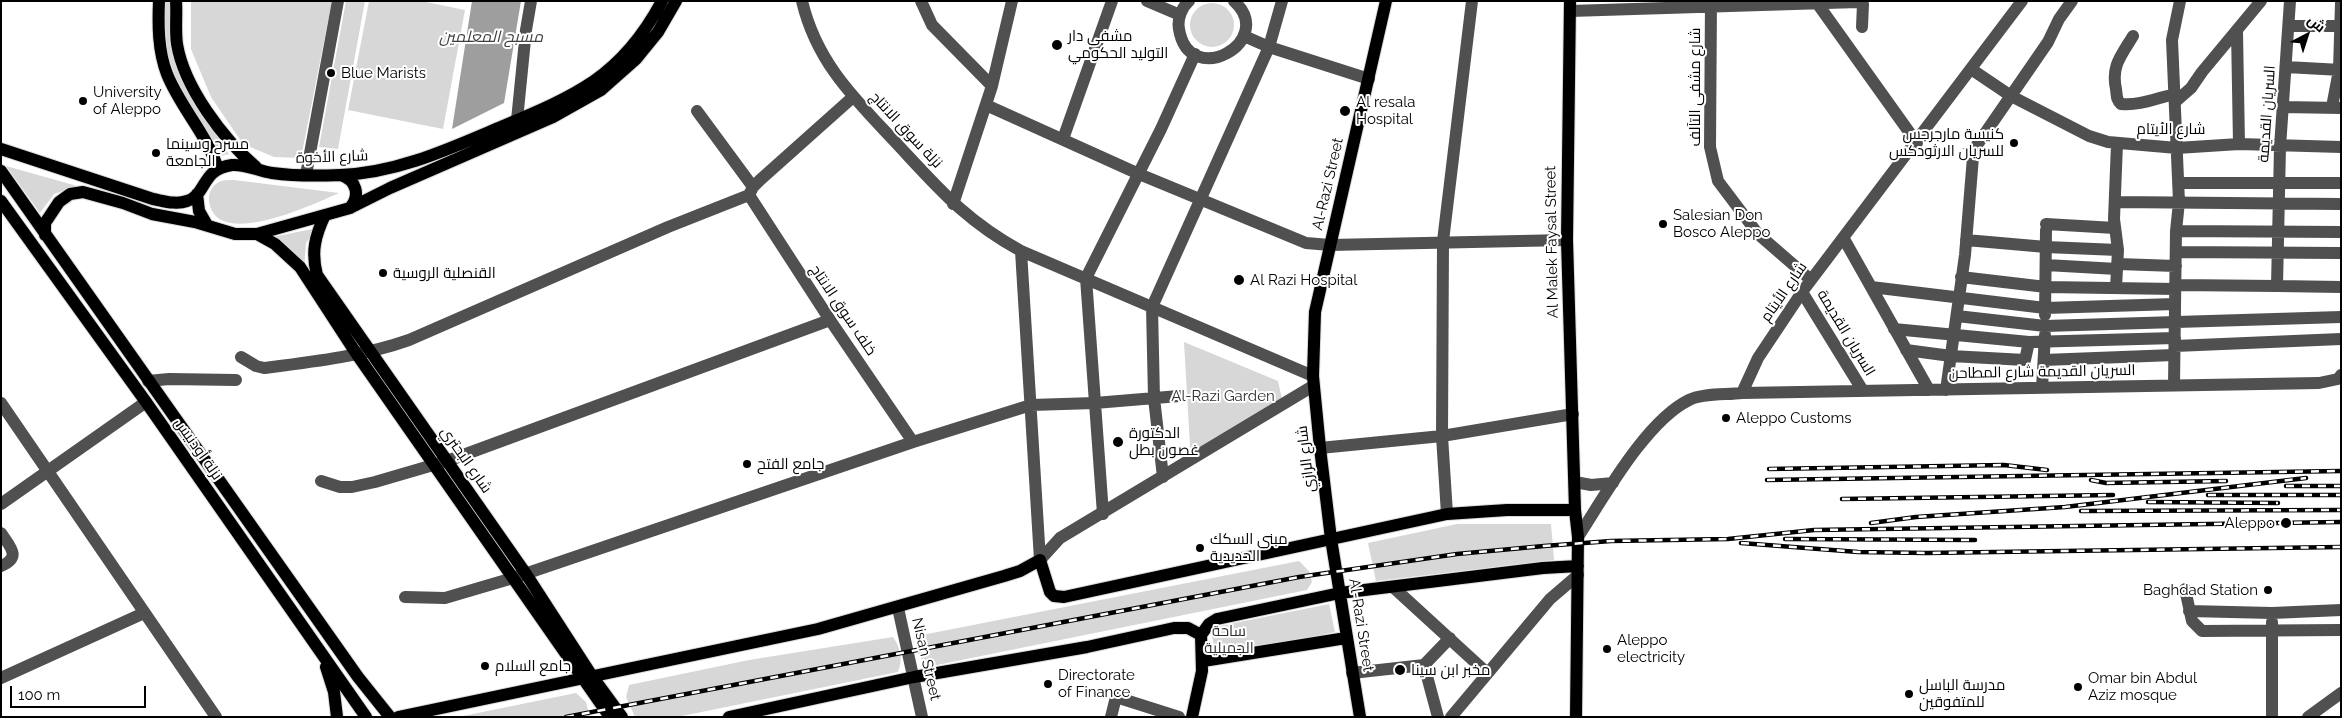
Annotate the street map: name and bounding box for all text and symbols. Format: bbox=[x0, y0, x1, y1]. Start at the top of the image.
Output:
north arrow bbox=[2282, 10, 2332, 60]
text: ش bbox=[2305, 12, 2329, 35]
water label: مسبح المعلمين bbox=[439, 27, 543, 47]
place label: مشفى دار التوليد الحكومي bbox=[1068, 27, 1168, 62]
street label: شارع مشفى التآلف bbox=[1686, 27, 1704, 147]
marker: مشفى دار التوليد الحكومي bbox=[1050, 38, 1064, 52]
place label: Blue Marists bbox=[341, 64, 426, 82]
street label: السريان القديمة bbox=[2255, 65, 2279, 163]
marker: Blue Marists bbox=[325, 67, 337, 79]
place label: University of Aleppo bbox=[93, 83, 162, 118]
street label: نزلة سوق الانتاج bbox=[866, 88, 946, 172]
place label: Al resala Hospital bbox=[1356, 93, 1416, 128]
marker: University of Aleppo bbox=[77, 95, 89, 107]
marker: Al resala Hospital bbox=[1338, 104, 1352, 118]
street label: شارع الأيتام bbox=[2137, 120, 2205, 138]
place label: كنيسة مارجرجس للسريان الارثودكس bbox=[1889, 125, 2004, 160]
place label: مسرح وسينما الجامعة bbox=[166, 135, 249, 170]
street label: Al-Razi Street bbox=[1309, 136, 1347, 232]
marker: كنيسة مارجرجس للسريان الارثودكس bbox=[2008, 137, 2020, 149]
marker: مسرح وسينما الجامعة bbox=[150, 147, 162, 159]
street label: شارع الأخوة bbox=[296, 147, 368, 167]
street label: Al Malek Faysal Street bbox=[1542, 166, 1562, 318]
place label: Salesian Don Bosco Aleppo bbox=[1673, 206, 1771, 241]
marker: Salesian Don Bosco Aleppo bbox=[1657, 218, 1669, 230]
street label: شارع الأيتام bbox=[1757, 259, 1811, 325]
street label: خلف سوق الانتاج bbox=[806, 261, 880, 359]
place label: القنصلية الروسية bbox=[393, 264, 496, 282]
marker: القنصلية الروسية bbox=[377, 267, 389, 279]
place label: Al Razi Hospital bbox=[1250, 271, 1357, 289]
marker: Al Razi Hospital bbox=[1232, 273, 1246, 287]
street label: السريان القديمة bbox=[1813, 287, 1879, 379]
street label: السريان القديمة شارع المطاحن bbox=[1948, 361, 2136, 383]
park label: Al-Razi Garden bbox=[1171, 387, 1275, 405]
place label: Aleppo Customs bbox=[1736, 409, 1852, 427]
marker: Aleppo Customs bbox=[1720, 412, 1732, 424]
street label: نزلة أودنيس bbox=[170, 414, 226, 484]
street label: شارع البحتري bbox=[437, 423, 495, 497]
place label: الدكتورة غصون بطل bbox=[1129, 424, 1199, 459]
street label: شارع الرازي bbox=[1293, 425, 1319, 493]
marker: الدكتورة غصون بطل bbox=[1111, 435, 1125, 449]
place label: جامع الفتح bbox=[757, 455, 824, 473]
marker: جامع الفتح bbox=[741, 458, 753, 470]
place label: Aleppo bbox=[2225, 514, 2275, 532]
marker: Aleppo bbox=[2279, 516, 2293, 530]
place label: مبنى السكك الحديدية bbox=[1210, 530, 1288, 565]
marker: مبنى السكك الحديدية bbox=[1194, 542, 1206, 554]
street label: Al-Razi Street bbox=[1345, 577, 1377, 673]
place label: Baghdad Station bbox=[2143, 581, 2258, 599]
marker: Baghdad Station bbox=[2262, 584, 2274, 596]
street label: Nisan Street bbox=[908, 616, 944, 702]
park label: ساحة الجميلية bbox=[1204, 622, 1254, 657]
place label: Aleppo electricity bbox=[1617, 631, 1685, 666]
marker: Aleppo electricity bbox=[1601, 643, 1613, 655]
place label: جامع السلام bbox=[495, 657, 571, 675]
marker: جامع السلام bbox=[479, 660, 491, 672]
place label: مخبر ابن سينا bbox=[1411, 661, 1490, 679]
marker: مخبر ابن سينا bbox=[1393, 663, 1407, 677]
place label: Directorate of Finance bbox=[1058, 666, 1135, 701]
place label: Omar bin Abdul Aziz mosque bbox=[2088, 669, 2197, 704]
scale bar bbox=[12, 676, 149, 708]
place label: مدرسة الباسل للمتفوقين bbox=[1919, 676, 2005, 711]
marker: Directorate of Finance bbox=[1042, 678, 1054, 690]
marker: Omar bin Abdul Aziz mosque bbox=[2072, 681, 2084, 693]
text: 100 m bbox=[18, 686, 60, 704]
marker: مدرسة الباسل للمتفوقين bbox=[1903, 688, 1915, 700]

